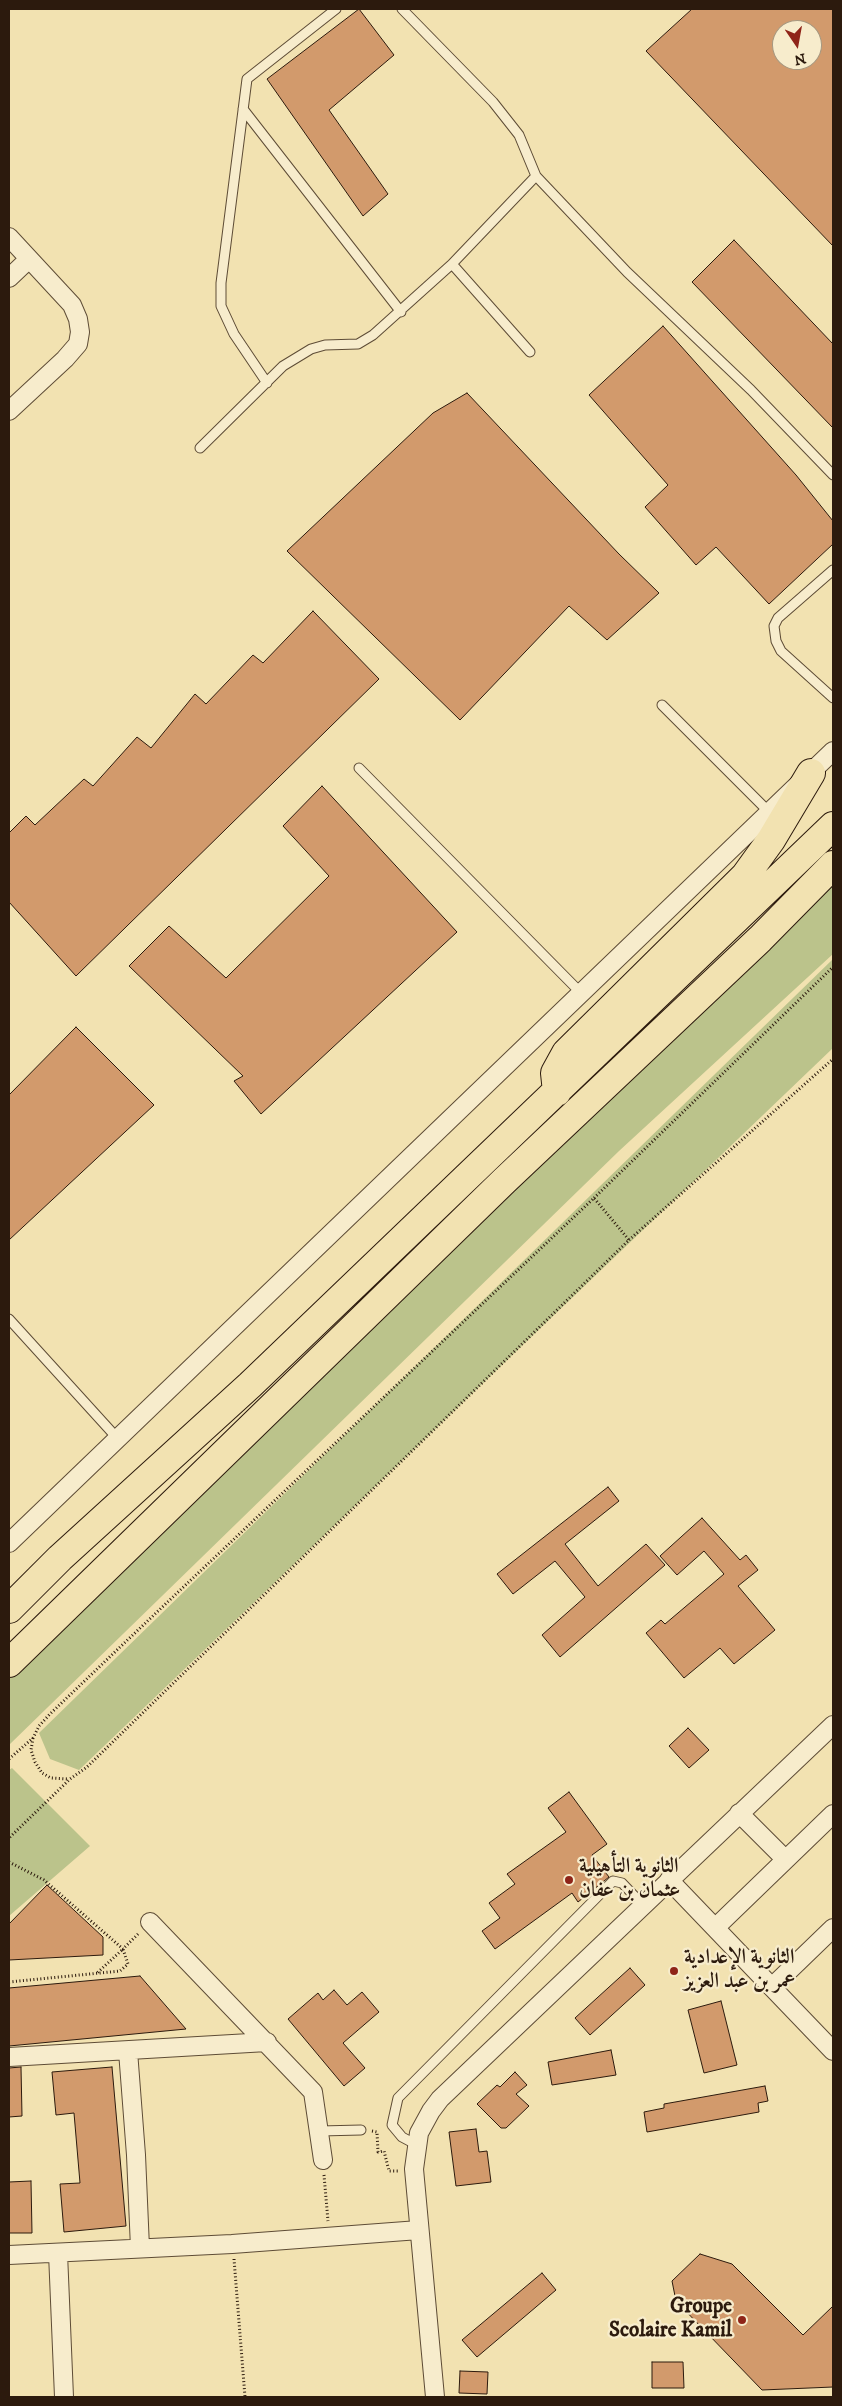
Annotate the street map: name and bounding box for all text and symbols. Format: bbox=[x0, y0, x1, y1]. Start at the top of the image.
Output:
north arrow bbox=[772, 20, 822, 70]
text: N bbox=[792, 49, 807, 69]
place label: الثانوية التأهيلية عثمان بن عفان bbox=[579, 1855, 680, 1905]
marker: الثانوية التأهيلية عثمان بن عفان bbox=[563, 1874, 575, 1886]
place label: الثانوية الإعدادية عمر بن عبد العزيز bbox=[684, 1946, 795, 1996]
marker: الثانوية الإعدادية عمر بن عبد العزيز bbox=[668, 1965, 680, 1977]
place label: Groupe Scolaire Kamil bbox=[609, 2295, 732, 2345]
marker: Groupe Scolaire Kamil bbox=[736, 2314, 748, 2326]

